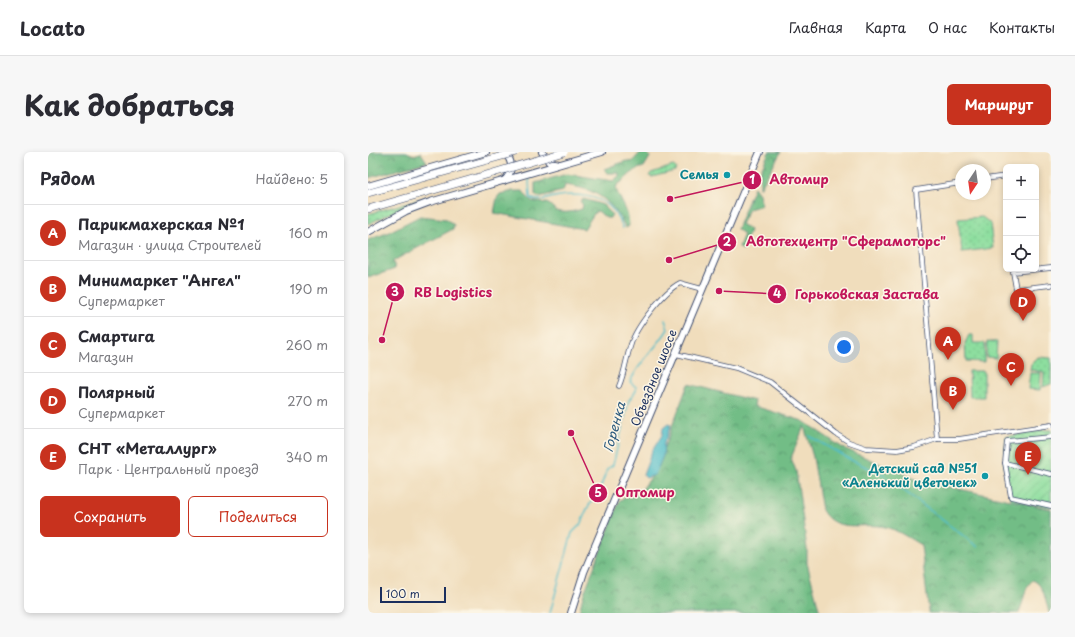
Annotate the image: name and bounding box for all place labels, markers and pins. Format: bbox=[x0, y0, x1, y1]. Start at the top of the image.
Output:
place label: Семья bbox=[680, 165, 719, 183]
callout: Автомир bbox=[742, 167, 837, 192]
marker: Семья bbox=[722, 170, 732, 180]
callout: Автотехцентр "Сферамоторс" bbox=[717, 229, 954, 254]
callout: RB Logistics bbox=[385, 280, 500, 305]
callout: Горьковская Застава bbox=[767, 282, 948, 307]
pin: D bbox=[1010, 288, 1036, 321]
pin: A bbox=[935, 327, 961, 360]
pin: C bbox=[998, 353, 1024, 386]
pin: B bbox=[940, 377, 966, 410]
pin: E bbox=[1015, 442, 1041, 475]
place label: Детский сад №51 «Аленький цветочек» bbox=[842, 459, 977, 491]
marker: Детский сад №51 «Аленький цветочек» bbox=[980, 471, 990, 481]
callout: Оптомир bbox=[588, 480, 683, 505]

